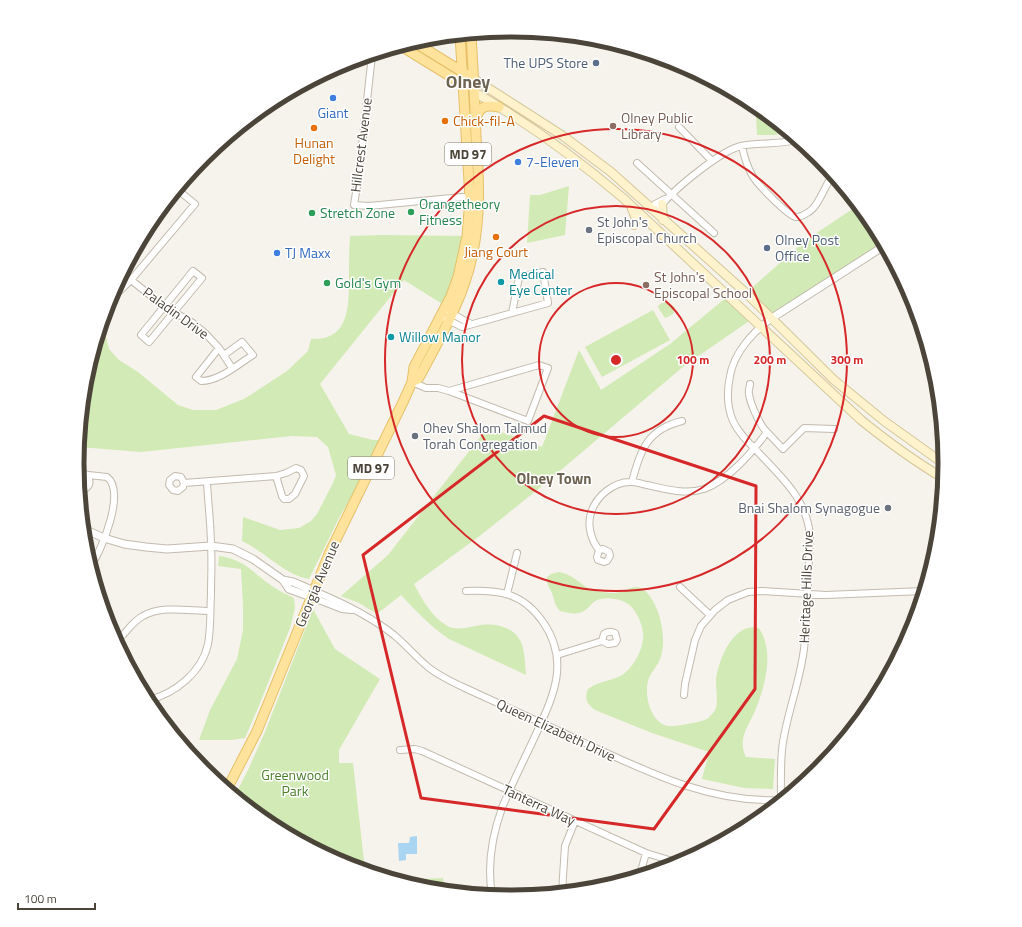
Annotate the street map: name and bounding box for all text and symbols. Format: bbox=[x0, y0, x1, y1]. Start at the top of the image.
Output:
place label: The UPS Store bbox=[503, 52, 588, 73]
marker: The UPS Store bbox=[591, 58, 601, 68]
district label: Olney bbox=[446, 68, 490, 95]
marker: Giant bbox=[328, 93, 338, 103]
street label: Hillcrest Avenue bbox=[344, 96, 377, 193]
place label: Giant bbox=[317, 102, 349, 123]
place label: Olney Public Library bbox=[621, 107, 693, 144]
place label: Chick-fil-A bbox=[453, 110, 515, 131]
marker: Chick-fil-A bbox=[440, 116, 450, 126]
marker: Olney Public Library bbox=[608, 121, 618, 131]
marker: Hunan Delight bbox=[309, 123, 319, 133]
place label: Hunan Delight bbox=[293, 132, 335, 169]
road number: MD 97 bbox=[445, 143, 491, 165]
place label: 7-Eleven bbox=[526, 151, 579, 172]
marker: 7-Eleven bbox=[513, 157, 523, 167]
place label: Orangetheory Fitness bbox=[419, 193, 501, 230]
place label: Stretch Zone bbox=[320, 202, 395, 223]
marker: Orangetheory Fitness bbox=[406, 207, 416, 217]
marker: Stretch Zone bbox=[307, 208, 317, 218]
place label: St John's Episcopal Church bbox=[597, 211, 697, 248]
marker: St John's Episcopal Church bbox=[584, 225, 594, 235]
place label: Olney Post Office bbox=[775, 229, 839, 266]
marker: Jiang Court bbox=[491, 232, 501, 242]
place label: Jiang Court bbox=[464, 241, 528, 262]
place label: TJ Maxx bbox=[285, 242, 331, 263]
marker: Olney Post Office bbox=[762, 243, 772, 253]
marker: TJ Maxx bbox=[272, 248, 282, 258]
place label: Medical Eye Center bbox=[509, 263, 572, 300]
place label: St John's Episcopal School bbox=[654, 266, 752, 303]
place label: Gold's Gym bbox=[335, 272, 401, 293]
marker: Medical Eye Center bbox=[496, 277, 506, 287]
marker: Gold's Gym bbox=[322, 278, 332, 288]
marker: St John's Episcopal School bbox=[641, 280, 651, 290]
street label: Paladin Drive bbox=[139, 281, 214, 344]
place label: Willow Manor bbox=[399, 326, 481, 347]
marker: Willow Manor bbox=[386, 332, 396, 342]
text: 100 m bbox=[677, 350, 709, 369]
text: 200 m bbox=[754, 350, 786, 369]
text: 300 m bbox=[831, 350, 863, 369]
centre of rings bbox=[609, 353, 623, 367]
place label: Ohev Shalom Talmud Torah Congregation bbox=[423, 417, 547, 454]
marker: Ohev Shalom Talmud Torah Congregation bbox=[410, 431, 420, 441]
road number: MD 97 bbox=[348, 457, 394, 479]
district label: Olney Town bbox=[516, 467, 592, 490]
place label: Bnai Shalom Synagogue bbox=[738, 497, 880, 518]
marker: Bnai Shalom Synagogue bbox=[883, 503, 893, 513]
street label: Heritage Hills Drive bbox=[793, 530, 818, 644]
street label: Georgia Avenue bbox=[289, 537, 344, 630]
street label: Queen Elizabeth Drive bbox=[493, 693, 619, 766]
park label: Greenwood Park bbox=[261, 764, 329, 801]
street label: Tanterra Way bbox=[499, 778, 579, 831]
scale bar bbox=[18, 885, 95, 911]
text: 100 m bbox=[24, 889, 57, 908]

